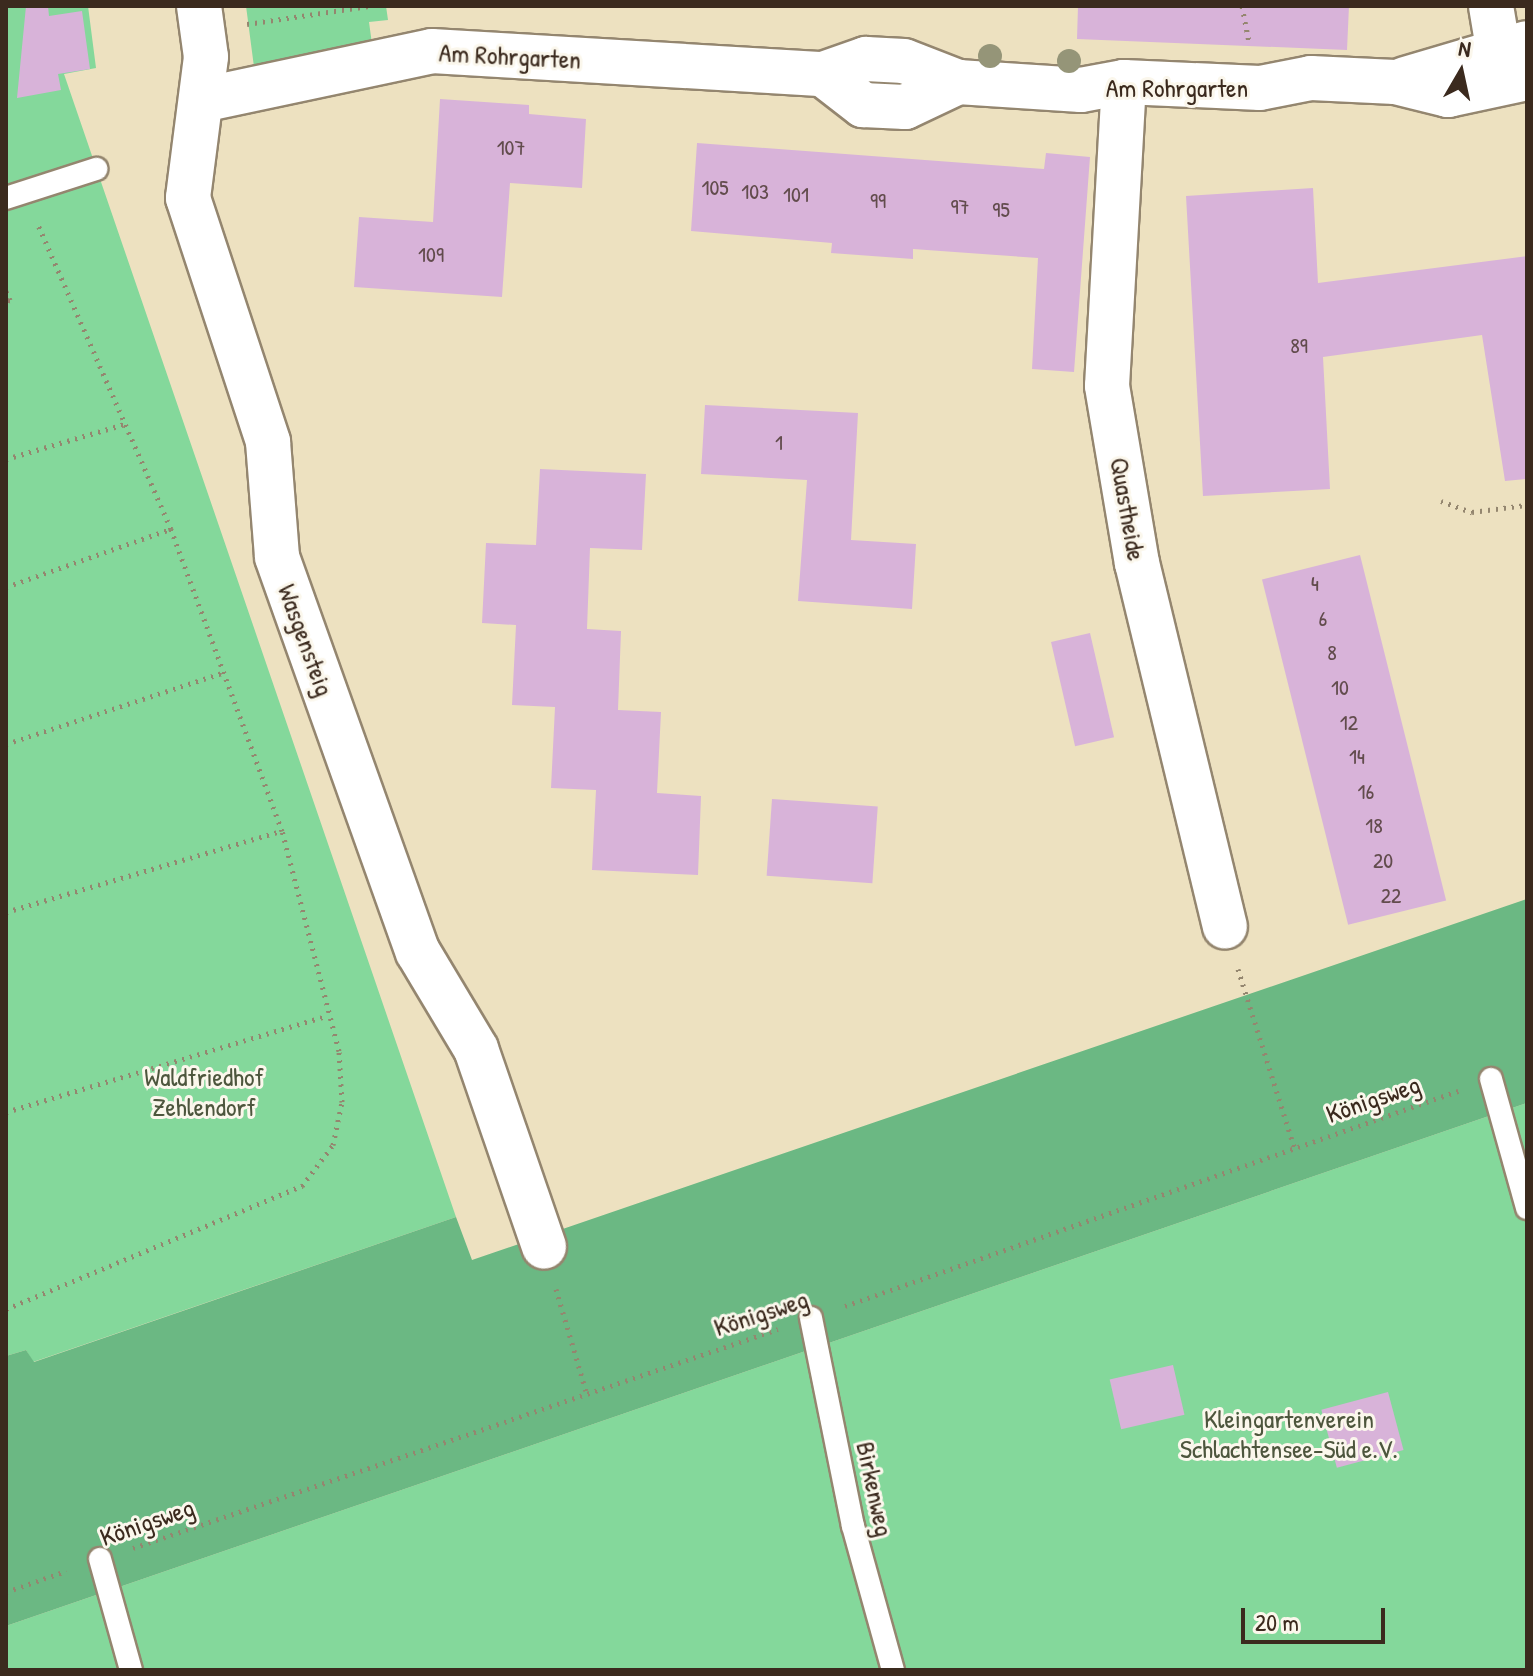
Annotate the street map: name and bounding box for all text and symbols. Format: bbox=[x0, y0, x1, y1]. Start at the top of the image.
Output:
north arrow bbox=[1421, 32, 1501, 112]
text: N bbox=[1457, 33, 1473, 64]
street label: Am Rohrgarten bbox=[438, 37, 582, 75]
street label: Am Rohrgarten bbox=[1106, 72, 1248, 104]
house number: 107 bbox=[497, 135, 525, 161]
house number: 105 bbox=[701, 175, 729, 201]
house number: 103 bbox=[741, 179, 769, 205]
house number: 101 bbox=[783, 182, 809, 208]
house number: 99 bbox=[870, 188, 886, 214]
house number: 97 bbox=[951, 194, 969, 220]
house number: 95 bbox=[992, 197, 1010, 223]
house number: 109 bbox=[418, 242, 444, 268]
house number: 89 bbox=[1290, 333, 1308, 359]
house number: 1 bbox=[775, 430, 783, 456]
street label: Quastheide bbox=[1104, 455, 1152, 563]
house number: 4 bbox=[1311, 571, 1319, 597]
street label: Wasgensteig bbox=[271, 580, 341, 700]
house number: 6 bbox=[1319, 606, 1327, 632]
house number: 8 bbox=[1327, 640, 1337, 666]
house number: 10 bbox=[1331, 675, 1349, 701]
house number: 12 bbox=[1340, 710, 1358, 736]
house number: 14 bbox=[1349, 744, 1365, 770]
house number: 16 bbox=[1358, 779, 1374, 805]
house number: 18 bbox=[1365, 813, 1383, 839]
house number: 20 bbox=[1373, 848, 1393, 874]
house number: 22 bbox=[1381, 883, 1401, 909]
park label: Waldfriedhof Zehlendorf bbox=[144, 1061, 264, 1122]
street label: Königsweg bbox=[1322, 1068, 1424, 1130]
street label: Königsweg bbox=[710, 1283, 812, 1343]
park label: Kleingartenverein Schlachtensee-Süd e.V. bbox=[1180, 1403, 1398, 1464]
street label: Birkenweg bbox=[850, 1439, 900, 1539]
street label: Königsweg bbox=[96, 1491, 198, 1553]
scale bar bbox=[1245, 1592, 1389, 1642]
text: 20 m bbox=[1255, 1606, 1299, 1638]

